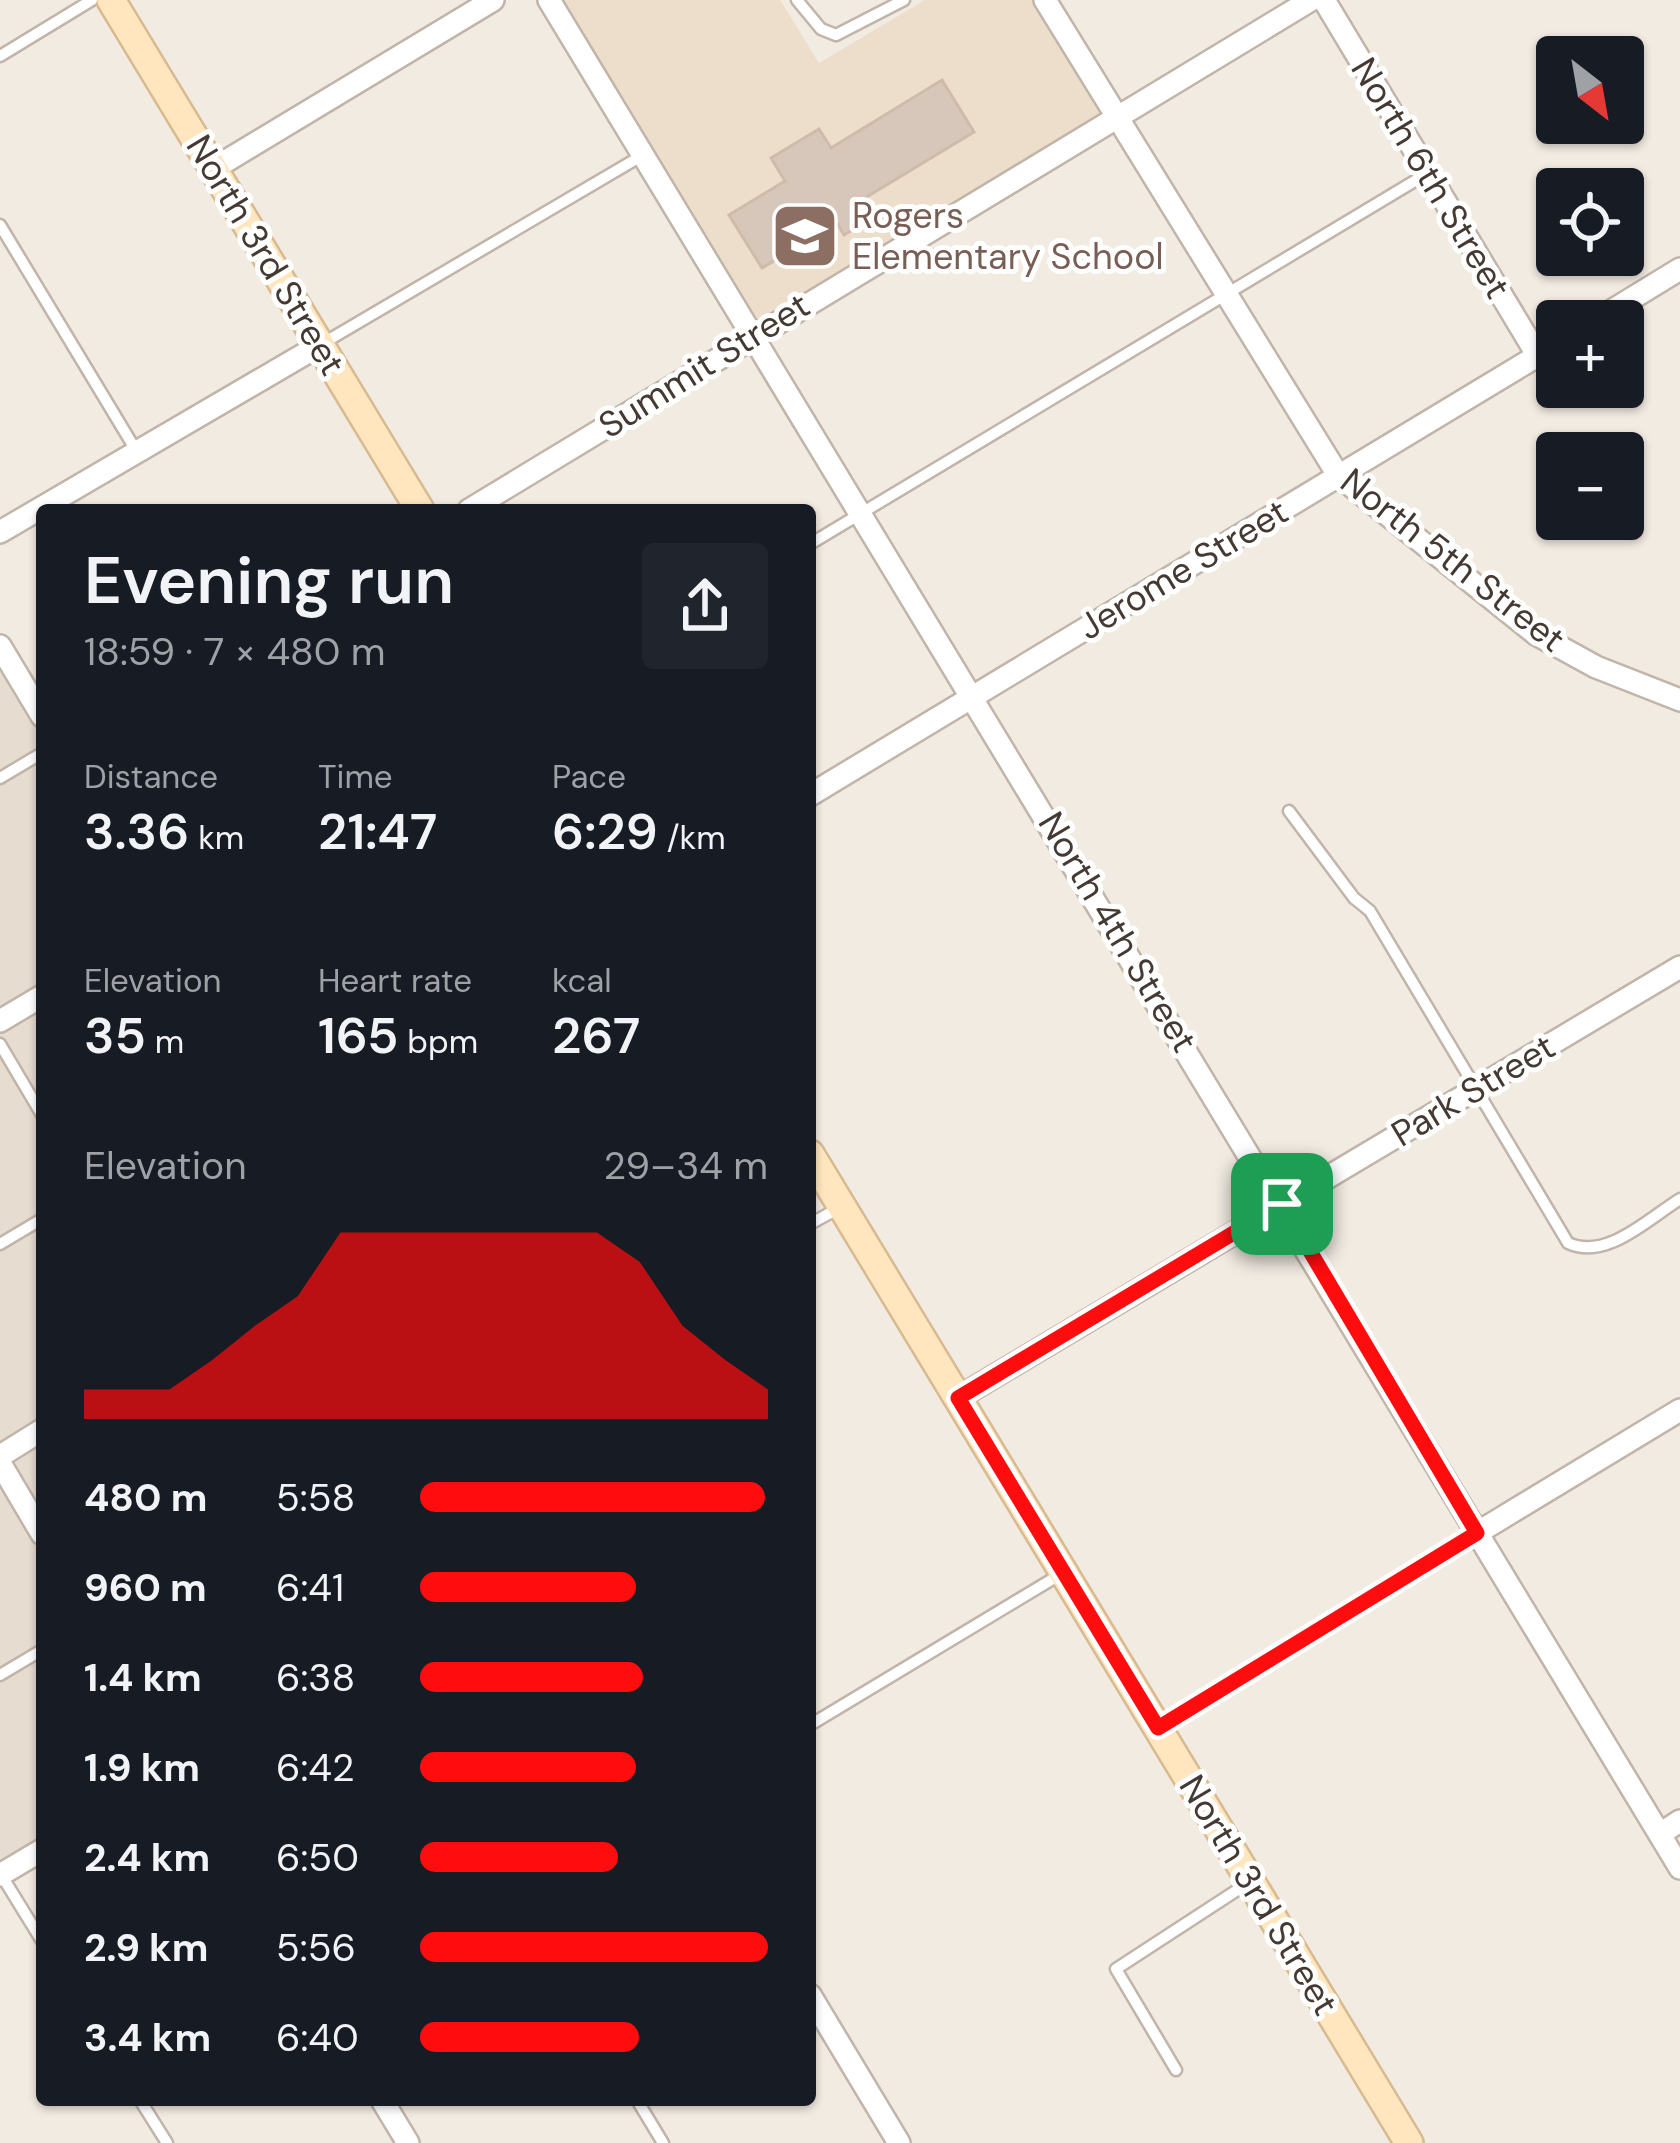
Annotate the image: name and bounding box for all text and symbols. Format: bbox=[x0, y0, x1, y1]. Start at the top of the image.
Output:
north arrow bbox=[1536, 36, 1644, 144]
map controls bbox=[1536, 36, 1644, 540]
street label: North 6th Street bbox=[1341, 49, 1521, 307]
street label: North 3rd Street bbox=[176, 126, 356, 384]
button: locate bbox=[1536, 168, 1644, 276]
place label: Rogers Elementary School bbox=[852, 192, 1164, 280]
school or university icon: Rogers Elementary School bbox=[770, 201, 840, 271]
street label: Summit Street bbox=[590, 281, 818, 449]
button: + bbox=[1536, 300, 1644, 408]
button: − bbox=[1536, 432, 1644, 540]
street label: North 5th Street bbox=[1331, 458, 1575, 662]
street label: Jerome Street bbox=[1069, 488, 1297, 650]
text: Evening run bbox=[84, 538, 454, 623]
button: share bbox=[642, 543, 768, 669]
text: 18:59 · 7 × 480 m bbox=[84, 626, 386, 677]
text: Distance bbox=[84, 755, 218, 798]
text: Time bbox=[318, 755, 393, 798]
text: Pace bbox=[552, 755, 626, 798]
text: 3.36 bbox=[84, 798, 189, 865]
text: 21:47 bbox=[318, 798, 437, 865]
text: 6:29 bbox=[552, 798, 658, 865]
street label: North 4th Street bbox=[1028, 803, 1208, 1061]
text: km bbox=[189, 816, 244, 859]
text: /km bbox=[658, 816, 726, 859]
text: Elevation bbox=[84, 959, 222, 1002]
text: Heart rate bbox=[318, 959, 472, 1002]
text: kcal bbox=[552, 959, 612, 1002]
text: 35 bbox=[84, 1002, 146, 1069]
text: 165 bbox=[318, 1002, 399, 1069]
text: 267 bbox=[552, 1002, 640, 1069]
text: m bbox=[146, 1020, 184, 1063]
text: bpm bbox=[399, 1020, 478, 1063]
street label: Park Street bbox=[1383, 1023, 1563, 1157]
text: Elevation bbox=[84, 1140, 247, 1191]
text: 29–34 m bbox=[603, 1140, 768, 1191]
pin bbox=[1231, 1153, 1333, 1255]
icon: arrive bbox=[1249, 1171, 1315, 1237]
text: 480 m bbox=[84, 1472, 207, 1523]
text: 5:58 bbox=[276, 1472, 355, 1523]
text: 960 m bbox=[84, 1562, 207, 1613]
text: 6:41 bbox=[276, 1562, 344, 1613]
text: 1.4 km bbox=[84, 1652, 202, 1703]
text: 6:38 bbox=[276, 1652, 355, 1703]
text: 1.9 km bbox=[84, 1742, 200, 1793]
text: 6:42 bbox=[276, 1742, 355, 1793]
street label: North 3rd Street bbox=[1169, 1766, 1349, 2024]
text: 2.4 km bbox=[84, 1832, 210, 1883]
text: 6:50 bbox=[276, 1832, 359, 1883]
text: 2.9 km bbox=[84, 1922, 208, 1973]
text: 5:56 bbox=[276, 1922, 356, 1973]
text: 3.4 km bbox=[84, 2012, 211, 2063]
text: 6:40 bbox=[276, 2012, 359, 2063]

